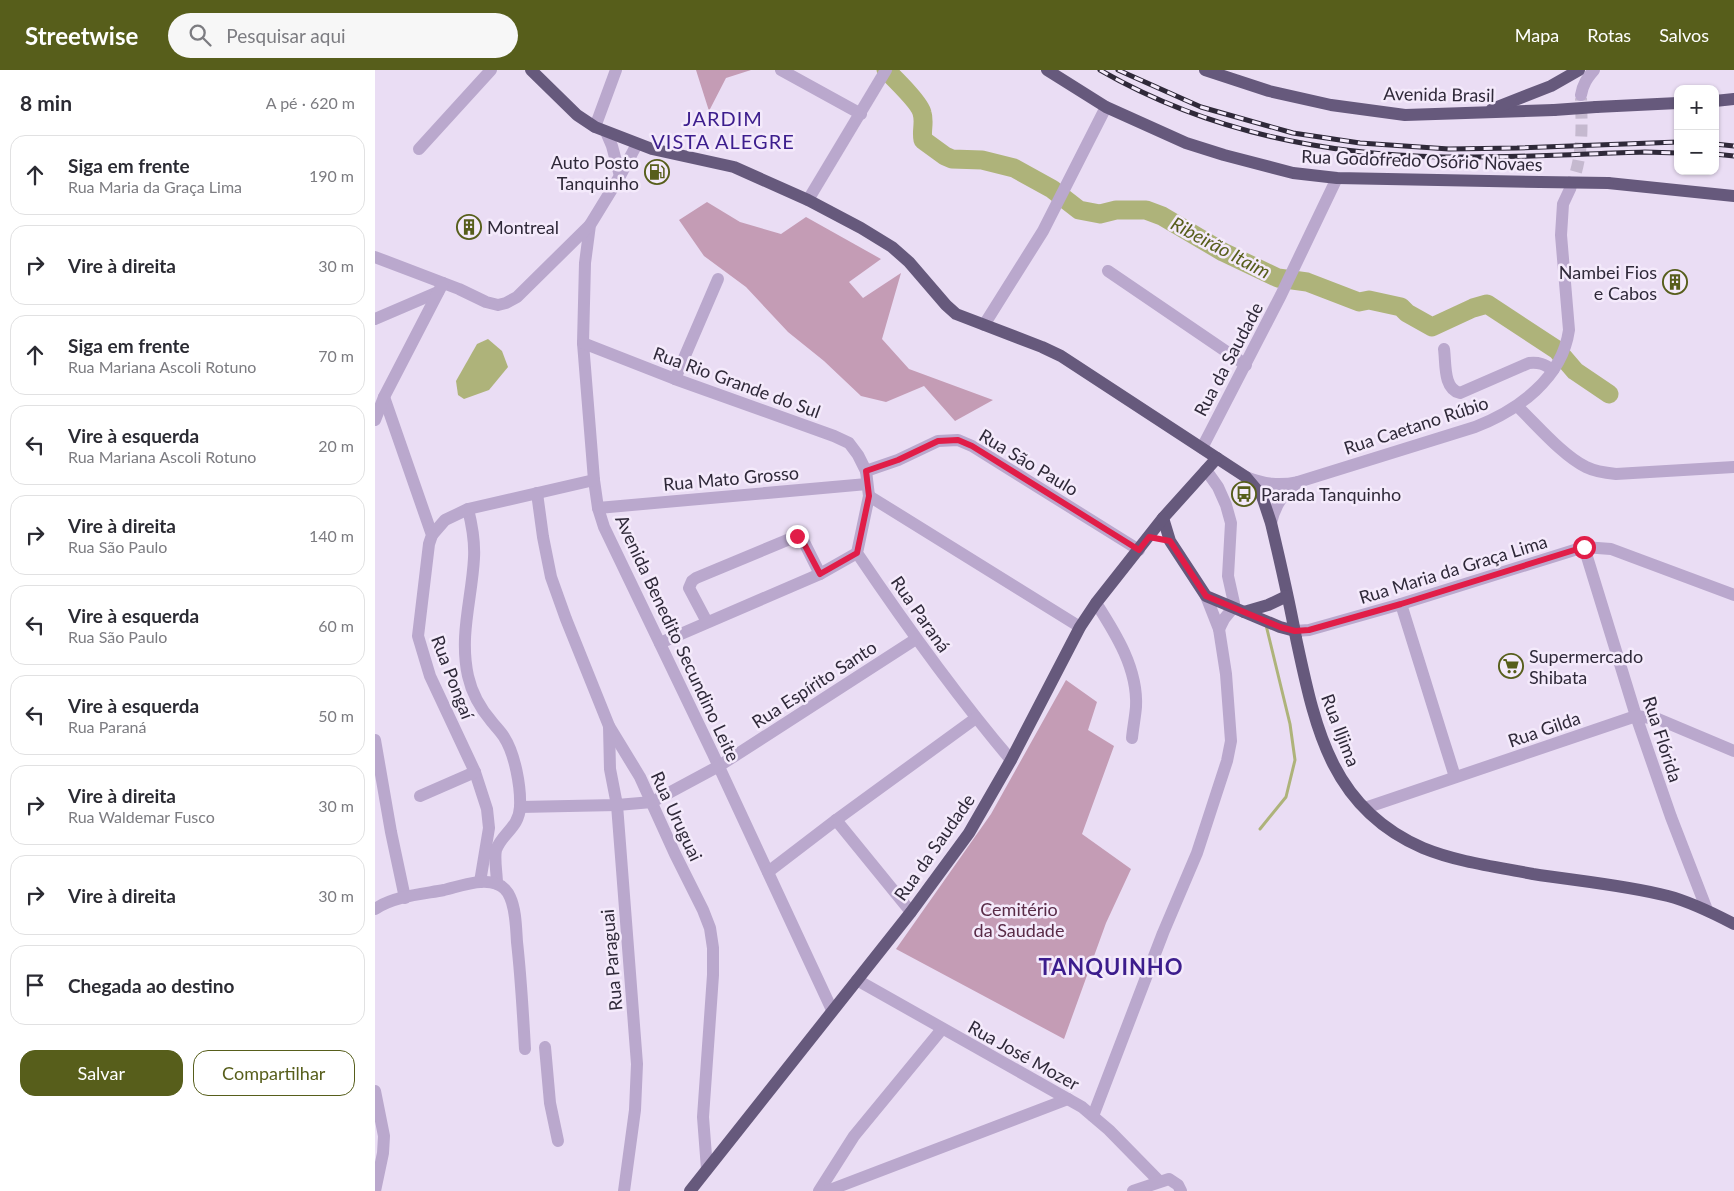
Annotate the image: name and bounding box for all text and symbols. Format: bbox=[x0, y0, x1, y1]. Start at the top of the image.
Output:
search box bbox=[168, 13, 518, 58]
text: Streetwise bbox=[25, 21, 138, 50]
icon: search bbox=[186, 21, 214, 49]
text: Pesquisar aqui bbox=[226, 24, 346, 47]
text: Mapa bbox=[1515, 24, 1559, 46]
text: Rotas bbox=[1587, 24, 1631, 46]
text: Salvos bbox=[1659, 24, 1709, 46]
street label: Avenida Brasil bbox=[1383, 82, 1495, 106]
map controls bbox=[1674, 85, 1719, 175]
button: + bbox=[1674, 85, 1719, 130]
text: 8 min bbox=[20, 90, 72, 115]
text: A pé · 620 m bbox=[266, 93, 355, 112]
district label: JARDIM VISTA ALEGRE bbox=[651, 106, 795, 153]
button: − bbox=[1674, 130, 1719, 175]
street label: Rua Godofredo Osório Novaes bbox=[1301, 145, 1543, 175]
place label: Auto Posto Tanquinho bbox=[551, 151, 639, 194]
text: Siga em frente bbox=[68, 154, 190, 177]
fuel station icon: Auto Posto Tanquinho bbox=[644, 159, 670, 185]
icon: ahead bbox=[21, 161, 49, 189]
text: 190 m bbox=[309, 166, 354, 185]
text: Rua Maria da Graça Lima bbox=[68, 177, 242, 196]
water label: Ribeirão Itaim bbox=[1167, 211, 1275, 283]
building icon: Montreal bbox=[456, 214, 482, 240]
place label: Montreal bbox=[487, 216, 559, 238]
icon: right bbox=[21, 251, 49, 279]
text: Vire à direita bbox=[68, 254, 176, 277]
text: 30 m bbox=[318, 256, 354, 275]
place label: Nambei Fios e Cabos bbox=[1559, 261, 1657, 304]
building icon: Nambei Fios e Cabos bbox=[1662, 269, 1688, 295]
street label: Rua da Saudade bbox=[1189, 298, 1267, 420]
text: Siga em frente bbox=[68, 334, 190, 357]
icon: ahead bbox=[21, 341, 49, 369]
street label: Rua Rio Grande do Sul bbox=[650, 342, 824, 422]
text: 70 m bbox=[318, 346, 354, 365]
text: Rua Mariana Ascoli Rotuno bbox=[68, 357, 256, 376]
street label: Rua Caetano Rúbio bbox=[1341, 391, 1491, 459]
text: Vire à esquerda bbox=[68, 424, 199, 447]
street label: Rua São Paulo bbox=[975, 424, 1083, 500]
icon: left bbox=[21, 431, 49, 459]
text: 20 m bbox=[318, 436, 354, 455]
text: Rua Mariana Ascoli Rotuno bbox=[68, 447, 256, 466]
street label: Rua Mato Grosso bbox=[662, 461, 800, 495]
bus stop icon: Parada Tanquinho bbox=[1231, 481, 1257, 507]
place label: Parada Tanquinho bbox=[1261, 483, 1401, 505]
street label: Avenida Benedito Secundino Leite bbox=[611, 511, 745, 765]
text: Vire à direita bbox=[68, 514, 176, 537]
icon: right bbox=[21, 521, 49, 549]
route end bbox=[786, 525, 809, 548]
text: 140 m bbox=[309, 526, 354, 545]
street label: Rua Maria da Graça Lima bbox=[1356, 530, 1550, 608]
route start bbox=[1573, 536, 1596, 559]
text: Rua São Paulo bbox=[68, 537, 167, 556]
street label: Rua Paraná bbox=[887, 572, 955, 656]
text: Vire à esquerda bbox=[68, 604, 199, 627]
icon: left bbox=[21, 611, 49, 639]
text: 60 m bbox=[318, 616, 354, 635]
text: Rua São Paulo bbox=[68, 627, 167, 646]
street label: Rua Pongaí bbox=[427, 632, 479, 723]
street label: Rua Espírito Santo bbox=[748, 636, 880, 732]
place label: Supermercado Shibata bbox=[1529, 645, 1643, 688]
supermarket icon: Supermercado Shibata bbox=[1498, 653, 1524, 679]
street label: Rua Iljima bbox=[1317, 691, 1365, 769]
street label: Rua Flórida bbox=[1639, 693, 1687, 785]
text: Vire à esquerda bbox=[68, 694, 199, 717]
icon: left bbox=[21, 701, 49, 729]
text: 50 m bbox=[318, 706, 354, 725]
street label: Rua Gilda bbox=[1505, 706, 1583, 752]
text: Rua Paraná bbox=[68, 717, 147, 736]
street label: Rua Uruguai bbox=[647, 768, 707, 864]
text: Vire à direita bbox=[68, 784, 176, 807]
street label: Rua da Saudade bbox=[889, 789, 979, 905]
icon: right bbox=[21, 791, 49, 819]
text: 30 m bbox=[318, 796, 354, 815]
text: Rua Waldemar Fusco bbox=[68, 807, 215, 826]
icon: right bbox=[21, 881, 49, 909]
text: Vire à direita bbox=[68, 884, 176, 907]
text: 30 m bbox=[318, 886, 354, 905]
park label: Cemitério da Saudade bbox=[974, 898, 1064, 941]
street label: Rua Paraguai bbox=[596, 908, 626, 1012]
district label: TANQUINHO bbox=[1038, 953, 1184, 980]
icon: arrive bbox=[21, 971, 49, 999]
text: Chegada ao destino bbox=[68, 974, 234, 997]
street label: Rua José Mozer bbox=[965, 1015, 1084, 1095]
button: Salvar bbox=[20, 1050, 183, 1096]
button: Compartilhar bbox=[193, 1050, 355, 1096]

